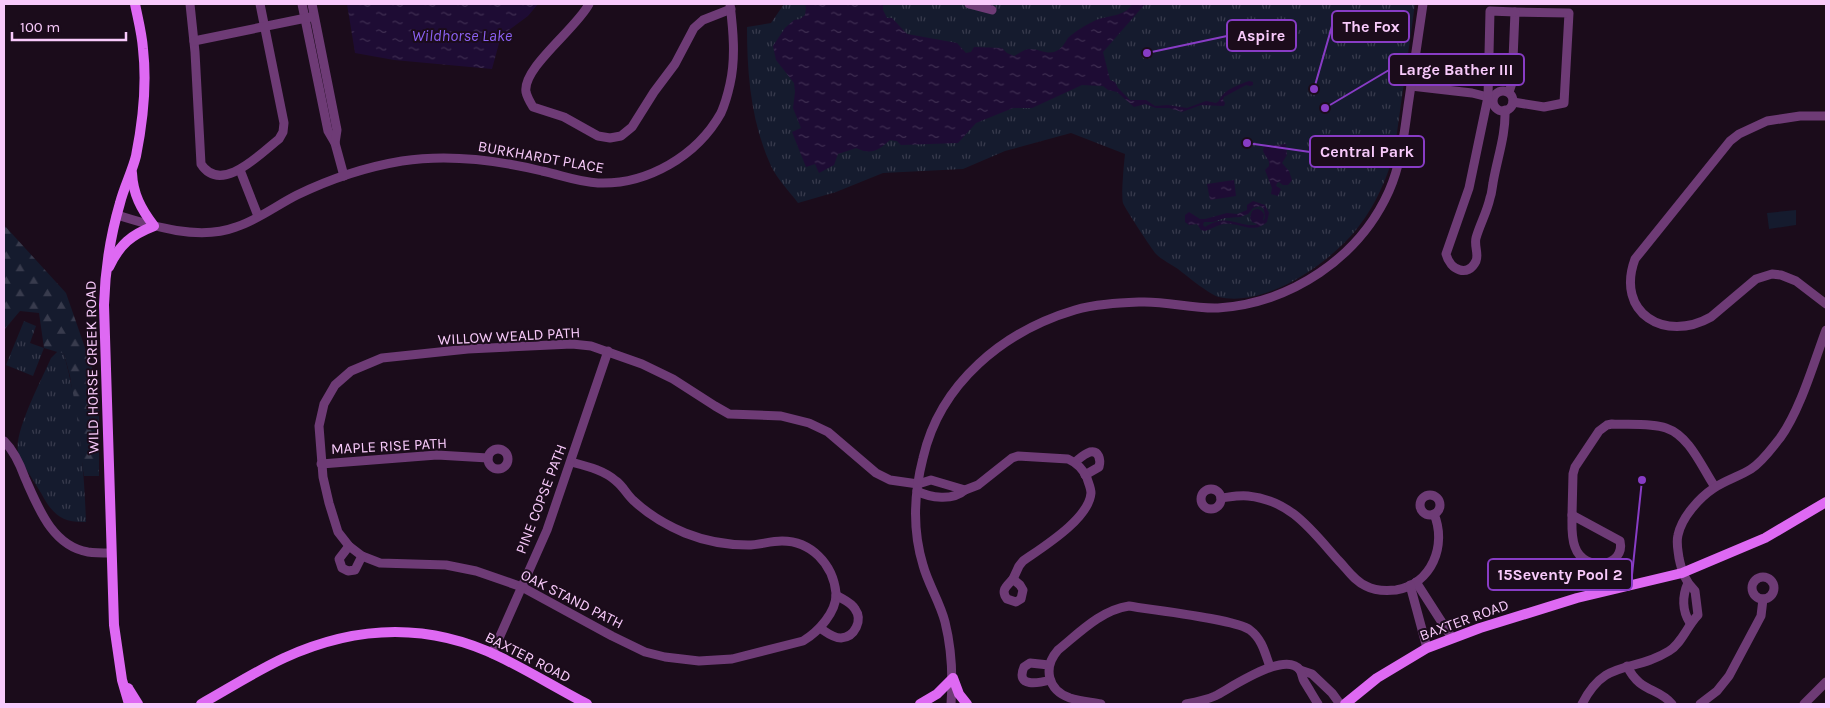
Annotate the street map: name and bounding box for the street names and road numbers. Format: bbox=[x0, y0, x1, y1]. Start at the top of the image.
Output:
street label: BURKHARDT PLACE bbox=[477, 137, 605, 177]
street label: WILD HORSE CREEK ROAD bbox=[81, 280, 103, 454]
street label: WILLOW WEALD PATH bbox=[437, 323, 581, 349]
street label: MAPLE RISE PATH bbox=[330, 434, 448, 458]
street label: PINE COPSE PATH bbox=[512, 442, 570, 556]
street label: OAK STAND PATH bbox=[518, 565, 626, 633]
street label: BAXTER ROAD bbox=[1417, 596, 1511, 644]
street label: BAXTER ROAD bbox=[482, 628, 574, 686]

